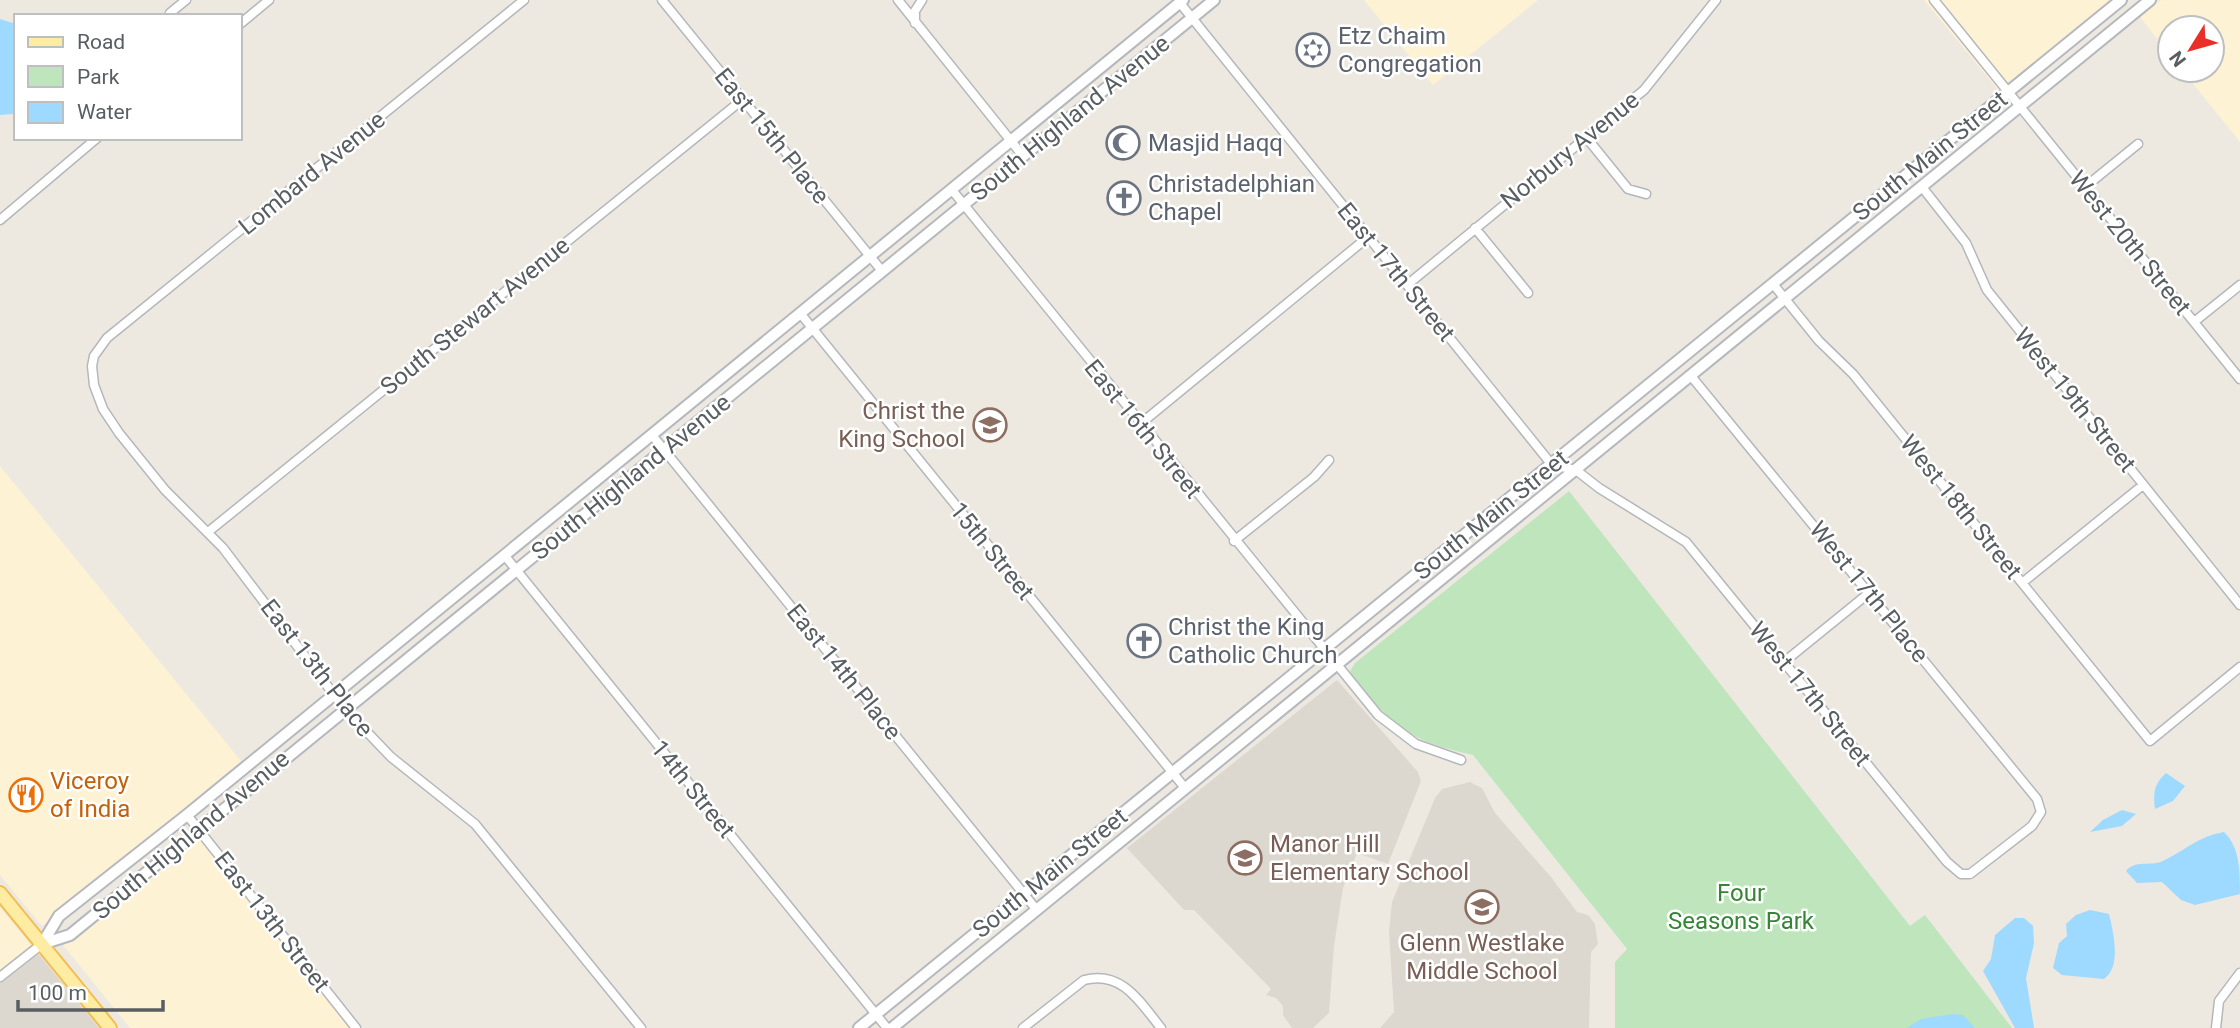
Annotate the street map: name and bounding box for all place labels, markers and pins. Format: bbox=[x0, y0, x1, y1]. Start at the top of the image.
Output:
place label: Etz Chaim Congregation bbox=[1338, 22, 1482, 78]
synagogue icon: Etz Chaim Congregation bbox=[1294, 31, 1332, 69]
mosque icon: Masjid Haqq bbox=[1104, 124, 1142, 162]
place label: Masjid Haqq bbox=[1148, 129, 1283, 157]
place label: Christadelphian Chapel bbox=[1148, 170, 1315, 226]
church icon: Christadelphian Chapel bbox=[1105, 179, 1143, 217]
place label: Christ the King School bbox=[838, 397, 965, 453]
school or university icon: Christ the King School bbox=[971, 406, 1009, 444]
place label: Christ the King Catholic Church bbox=[1168, 613, 1337, 669]
church icon: Christ the King Catholic Church bbox=[1125, 622, 1163, 660]
place label: Viceroy of India bbox=[50, 767, 130, 823]
restaurant icon: Viceroy of India bbox=[7, 776, 45, 814]
place label: Manor Hill Elementary School bbox=[1270, 830, 1469, 886]
school or university icon: Manor Hill Elementary School bbox=[1226, 839, 1264, 877]
school or university icon: Glenn Westlake Middle School bbox=[1463, 888, 1501, 926]
place label: Glenn Westlake Middle School bbox=[1400, 929, 1564, 985]

